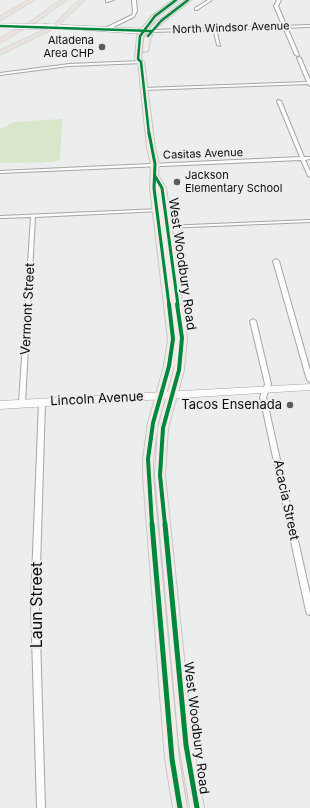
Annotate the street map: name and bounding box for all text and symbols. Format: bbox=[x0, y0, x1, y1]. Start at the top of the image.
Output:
street label: North Windsor Avenue bbox=[172, 19, 290, 37]
place label: Altadena Area CHP bbox=[43, 34, 94, 60]
marker: Altadena Area CHP bbox=[97, 42, 107, 52]
street label: Casitas Avenue bbox=[163, 146, 243, 162]
place label: Jackson Elementary School bbox=[185, 169, 282, 195]
marker: Jackson Elementary School bbox=[172, 177, 182, 187]
street label: West Woodbury Road bbox=[165, 197, 199, 331]
street label: Vermont Street bbox=[18, 262, 38, 356]
street label: Lincoln Avenue bbox=[50, 389, 144, 409]
place label: Tacos Ensenada bbox=[181, 397, 282, 413]
marker: Tacos Ensenada bbox=[285, 400, 295, 410]
street label: Acacia Street bbox=[270, 458, 302, 542]
street label: Laun Street bbox=[27, 562, 47, 648]
street label: West Woodbury Road bbox=[180, 661, 212, 795]

